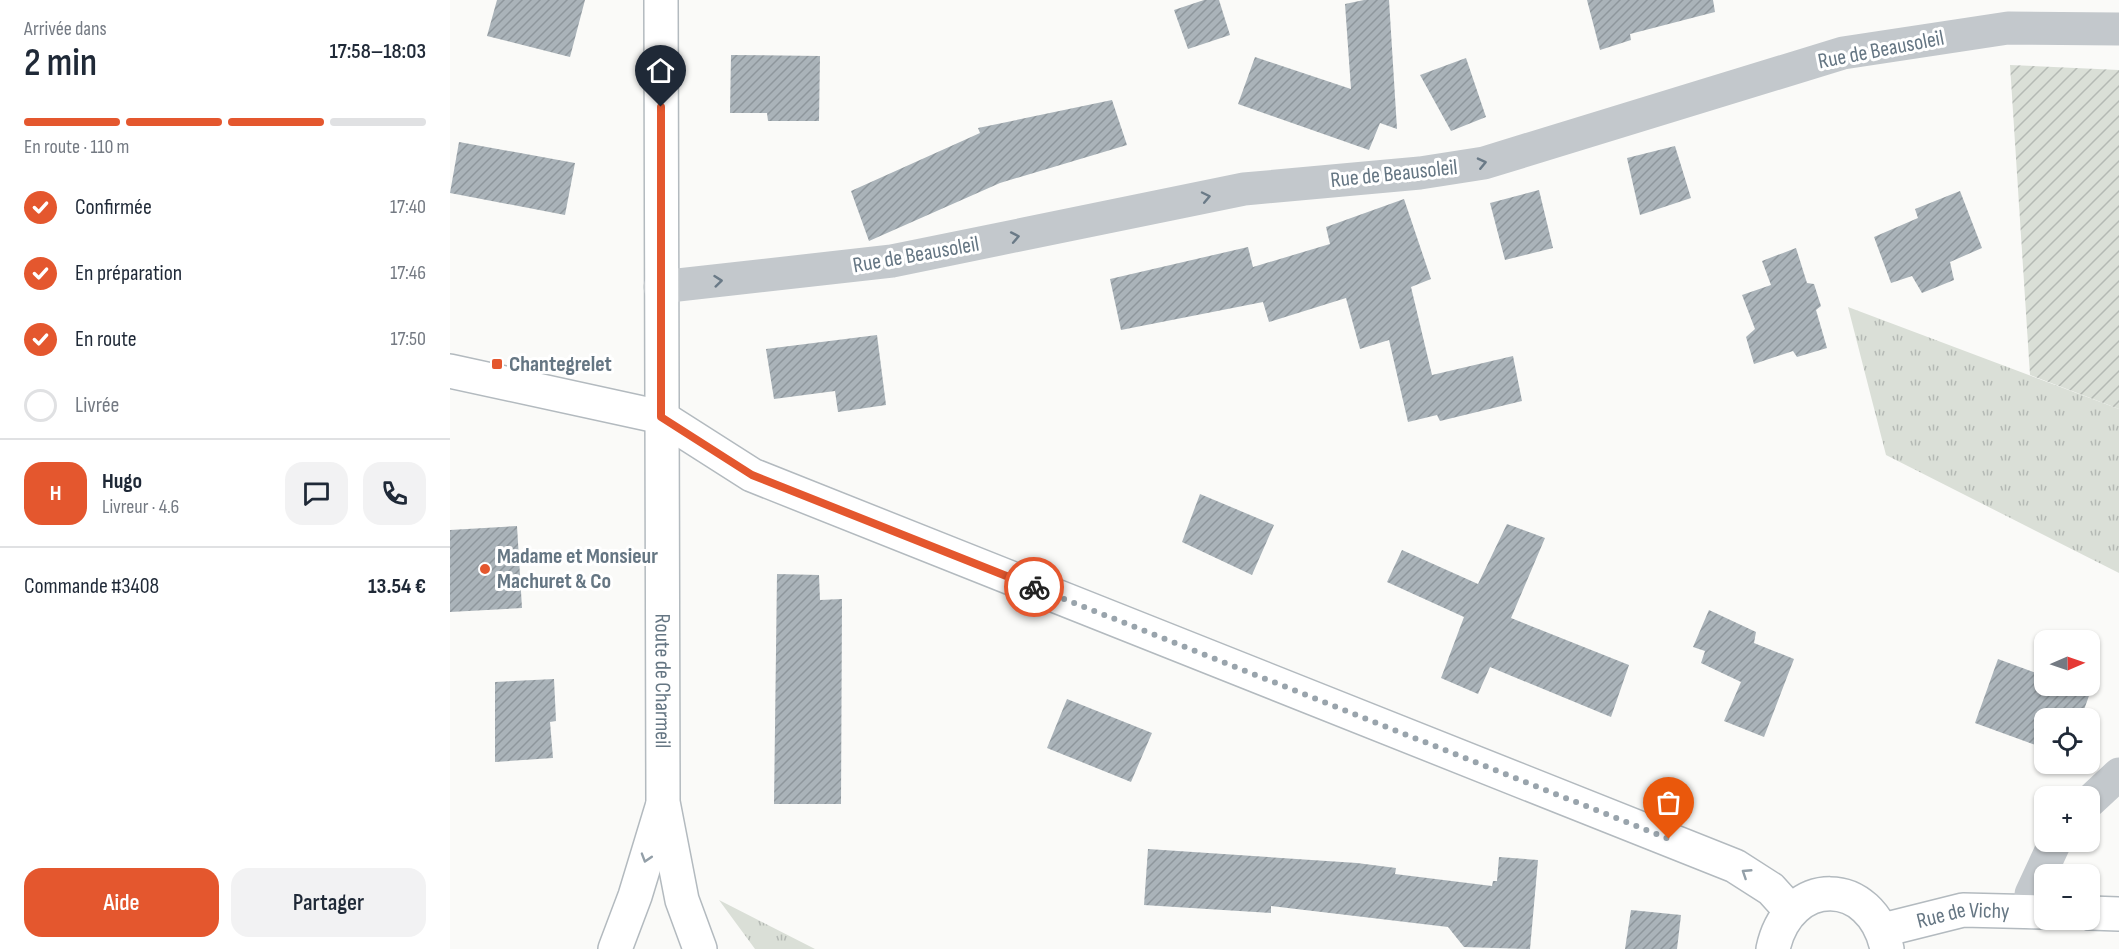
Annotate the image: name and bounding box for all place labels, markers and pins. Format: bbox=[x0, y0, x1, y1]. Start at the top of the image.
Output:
pin bbox=[635, 45, 686, 107]
place label: Chantegrelet bbox=[509, 351, 612, 378]
marker: Chantegrelet bbox=[490, 357, 504, 371]
place label: Madame et Monsieur Machuret & Co bbox=[497, 543, 658, 595]
marker: Madame et Monsieur Machuret & Co bbox=[478, 562, 492, 576]
pin bbox=[1643, 777, 1694, 839]

